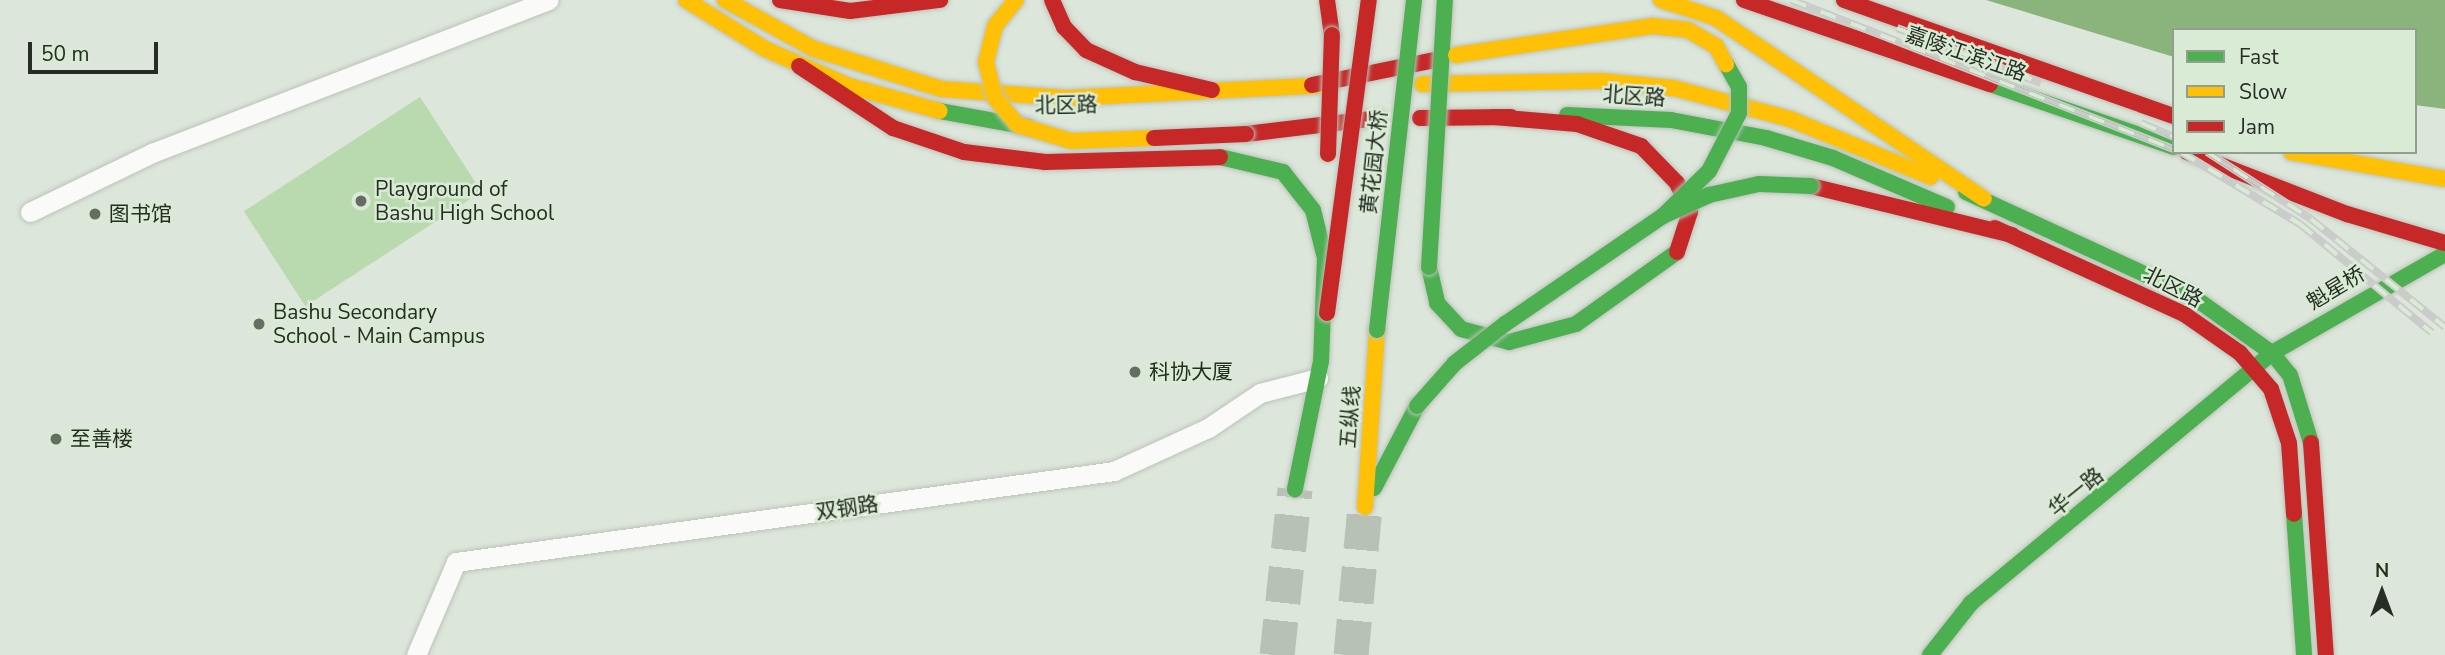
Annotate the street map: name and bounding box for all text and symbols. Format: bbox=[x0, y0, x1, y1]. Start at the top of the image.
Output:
street label: 嘉陵江滨江路 bbox=[1902, 22, 2030, 86]
scale bar bbox=[32, 28, 161, 72]
legend bbox=[2172, 28, 2417, 154]
text: 50 m bbox=[41, 40, 90, 68]
text: Fast bbox=[2239, 43, 2279, 71]
text: Slow bbox=[2239, 78, 2287, 106]
street label: 北区路 bbox=[1602, 81, 1666, 111]
street label: 北区路 bbox=[1034, 92, 1098, 118]
street label: 黄花园大桥 bbox=[1356, 108, 1392, 216]
text: Jam bbox=[2239, 113, 2275, 141]
place label: Playground of Bashu High School bbox=[375, 176, 554, 226]
marker: Playground of Bashu High School bbox=[353, 193, 369, 209]
place label: 图书馆 bbox=[109, 201, 172, 227]
marker: 图书馆 bbox=[87, 206, 103, 222]
street label: 北区路 bbox=[2139, 261, 2207, 313]
street label: 魁星桥 bbox=[2303, 261, 2369, 315]
place label: Bashu Secondary School - Main Campus bbox=[273, 299, 485, 349]
marker: Bashu Secondary School - Main Campus bbox=[251, 316, 267, 332]
place label: 科协大厦 bbox=[1149, 359, 1233, 385]
marker: 科协大厦 bbox=[1127, 364, 1143, 380]
street label: 五纵线 bbox=[1335, 385, 1365, 449]
place label: 至善楼 bbox=[70, 426, 133, 452]
marker: 至善楼 bbox=[48, 431, 64, 447]
street label: 华一路 bbox=[2044, 462, 2108, 522]
street label: 双钢路 bbox=[814, 491, 880, 525]
north arrow bbox=[2347, 557, 2417, 627]
text: N bbox=[2375, 558, 2389, 584]

